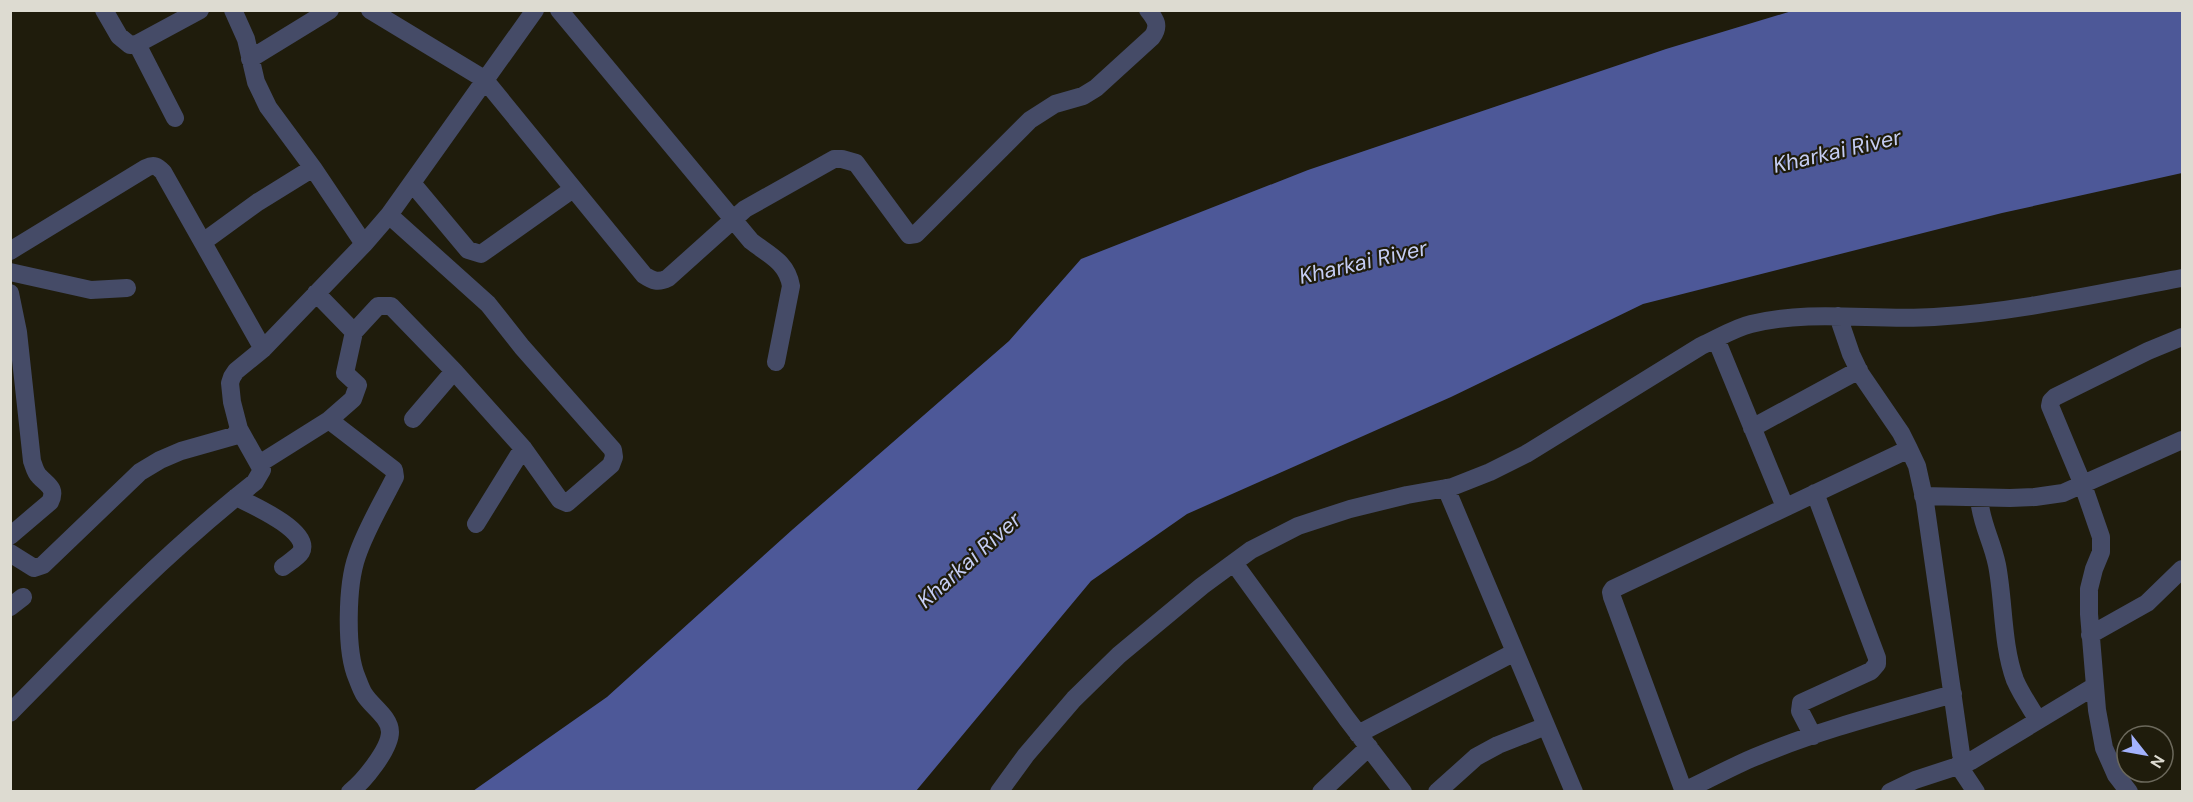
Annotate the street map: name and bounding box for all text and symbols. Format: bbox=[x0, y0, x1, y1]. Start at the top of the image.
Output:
water label: Kharkai River bbox=[1770, 122, 1905, 180]
water label: Kharkai River bbox=[1296, 233, 1431, 291]
water label: Kharkai River bbox=[911, 505, 1028, 615]
north arrow bbox=[2115, 724, 2175, 784]
text: N bbox=[2145, 751, 2169, 772]

